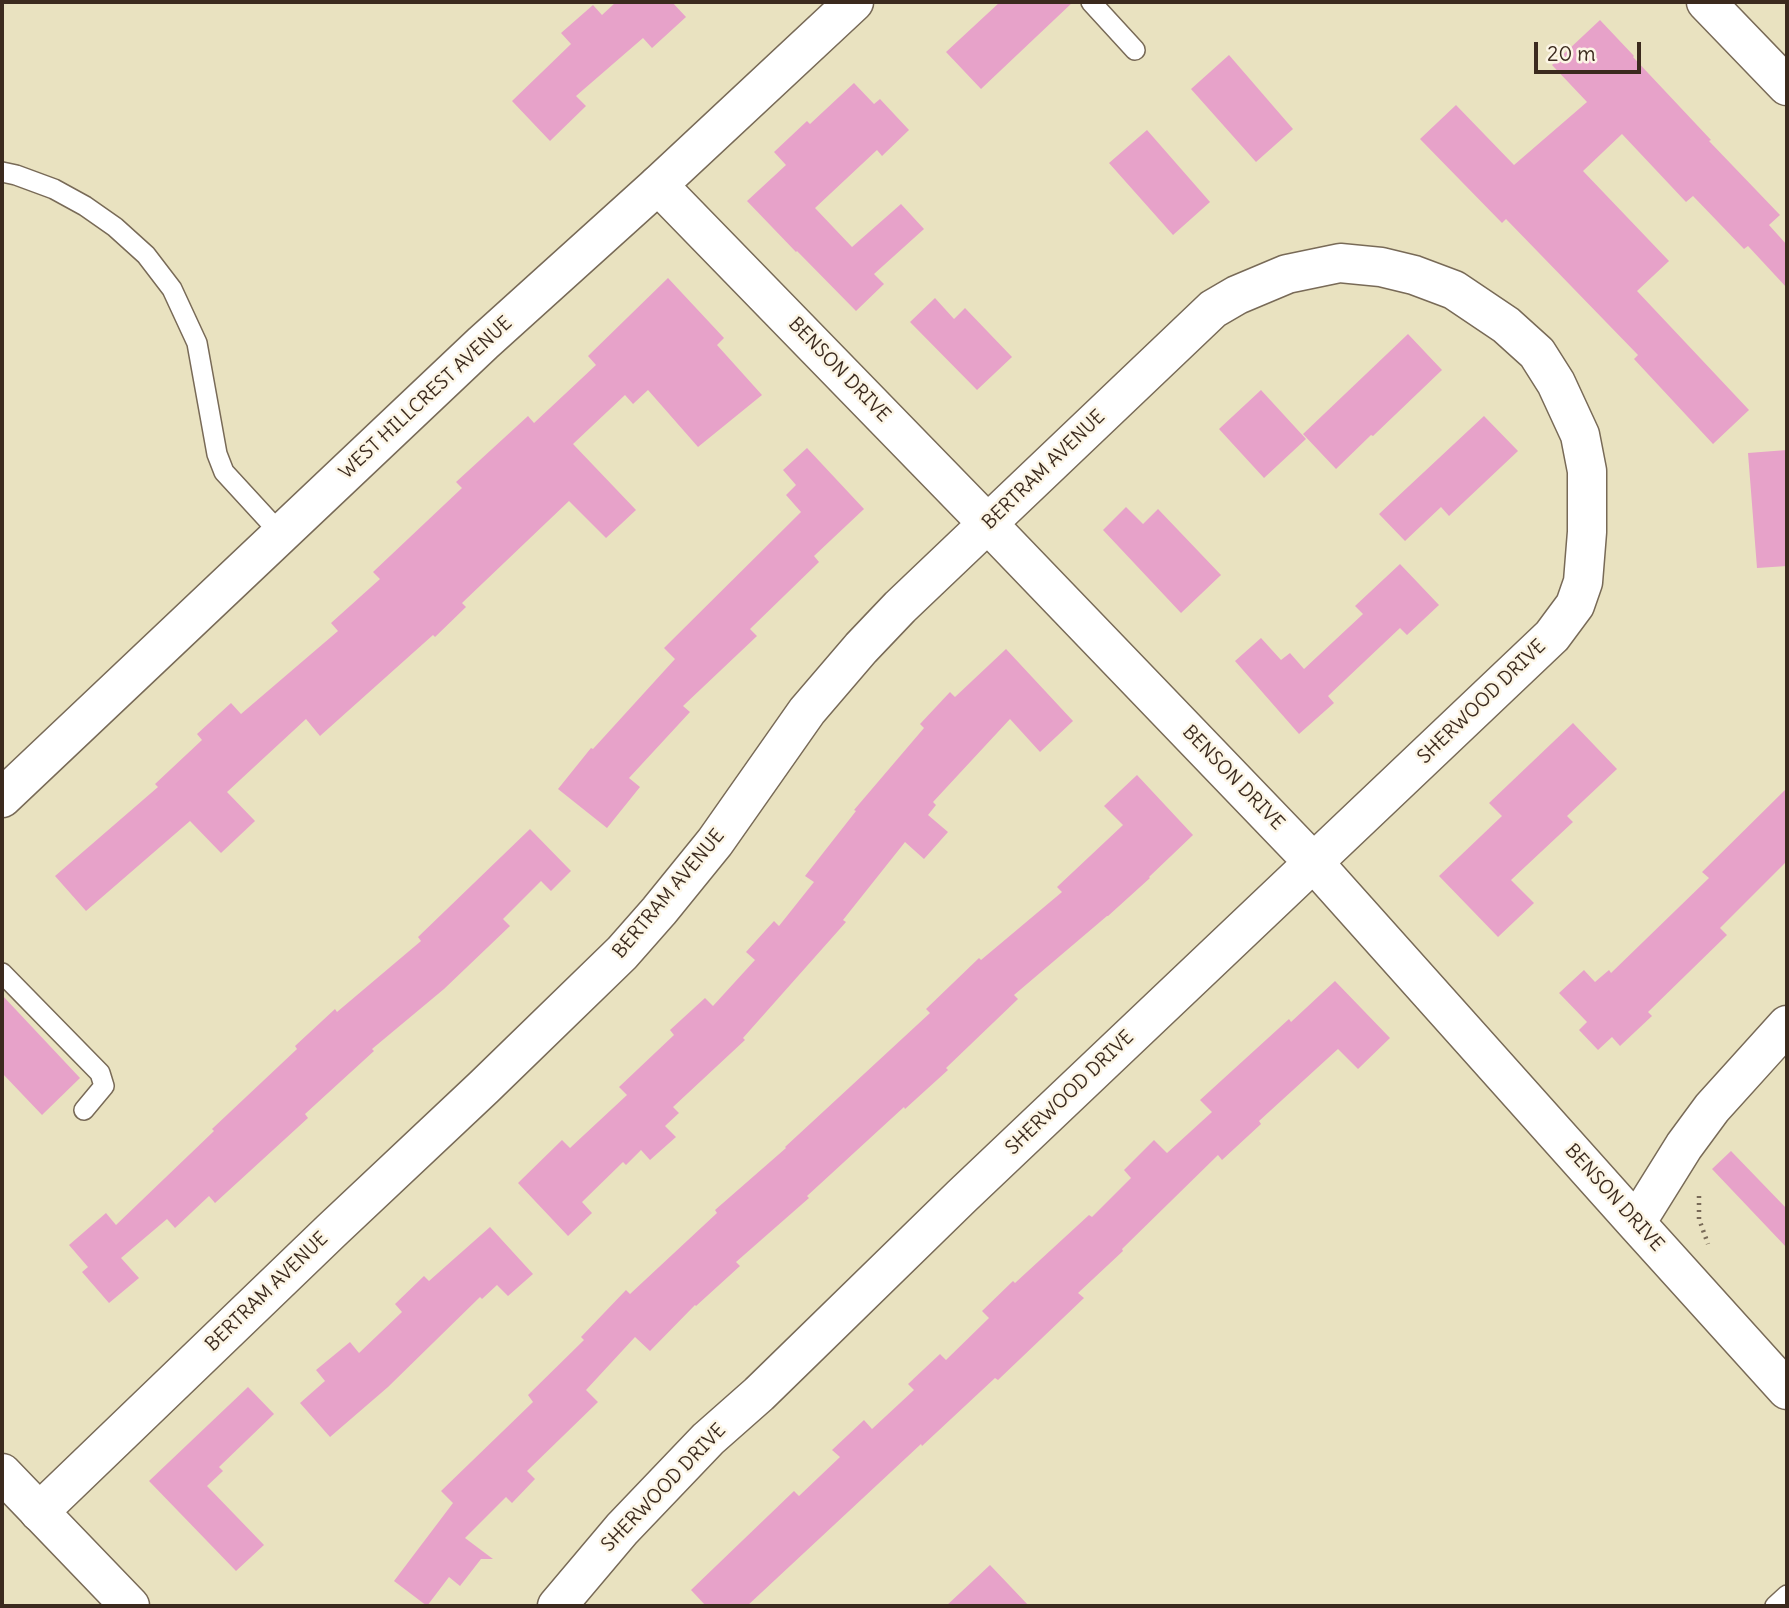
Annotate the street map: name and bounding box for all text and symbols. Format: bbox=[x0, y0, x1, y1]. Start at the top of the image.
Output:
scale bar bbox=[1537, 28, 1644, 72]
text: 20 m bbox=[1547, 40, 1596, 67]
street label: WEST HILLCREST AVENUE bbox=[335, 312, 517, 484]
street label: BENSON DRIVE bbox=[783, 313, 895, 427]
street label: BERTRAM AVENUE bbox=[978, 406, 1110, 534]
street label: SHERWOOD DRIVE bbox=[1413, 635, 1551, 769]
street label: BENSON DRIVE bbox=[1177, 721, 1289, 835]
street label: BERTRAM AVENUE bbox=[608, 825, 730, 963]
street label: SHERWOOD DRIVE bbox=[1001, 1026, 1139, 1160]
street label: BENSON DRIVE bbox=[1560, 1140, 1668, 1256]
street label: BERTRAM AVENUE bbox=[201, 1228, 333, 1356]
street label: SHERWOOD DRIVE bbox=[597, 1419, 731, 1557]

